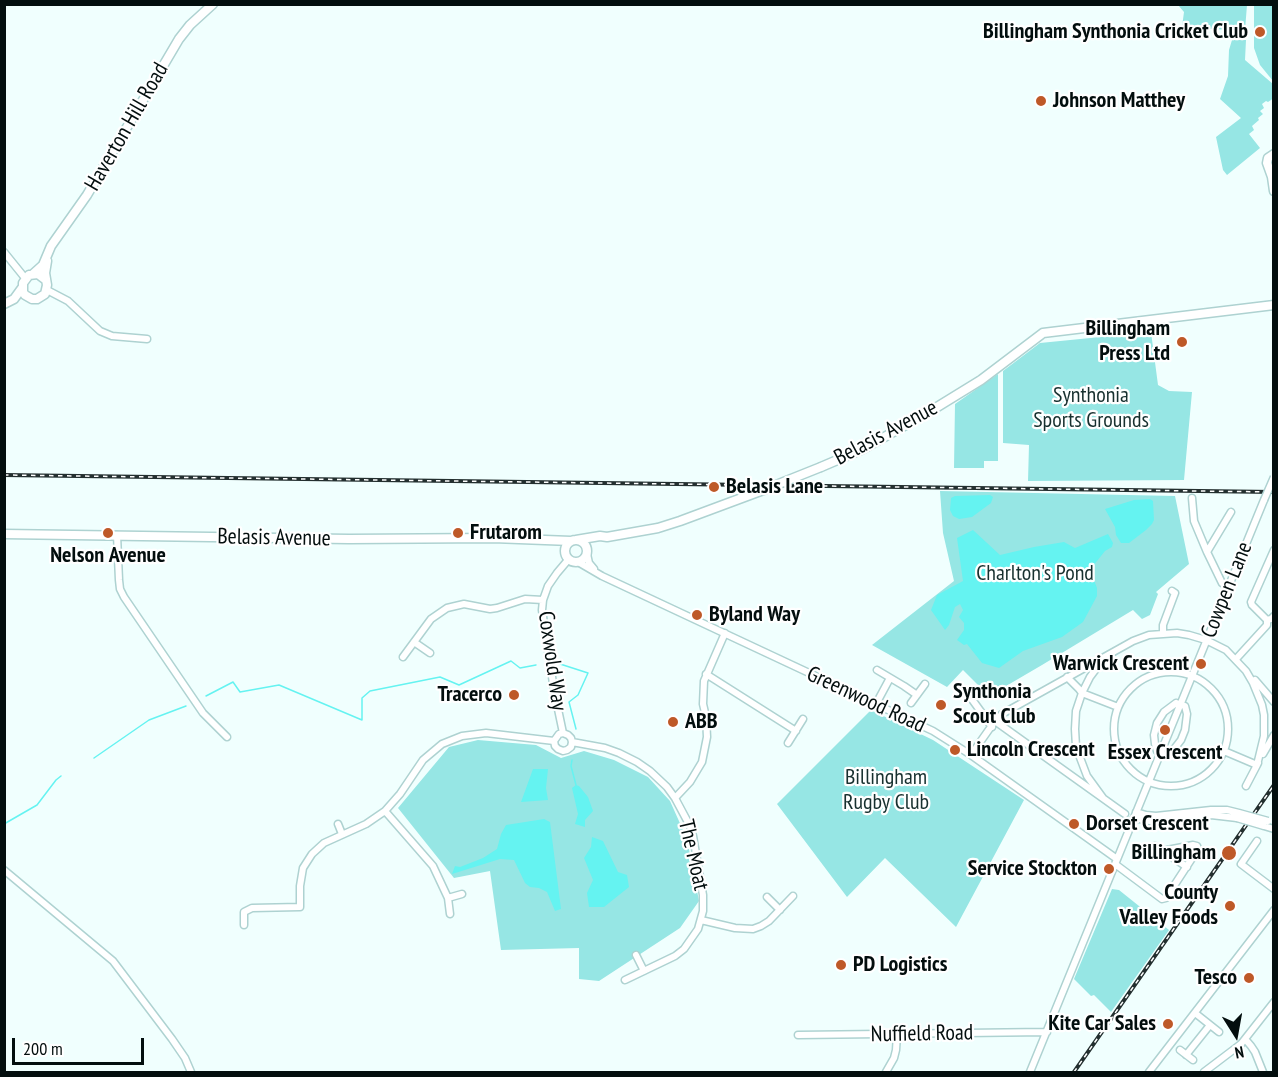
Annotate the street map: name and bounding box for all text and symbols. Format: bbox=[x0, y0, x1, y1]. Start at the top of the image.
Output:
place label: Billingham Synthonia Cricket Club bbox=[983, 19, 1248, 45]
marker: Billingham Synthonia Cricket Club bbox=[1253, 25, 1267, 39]
street label: Haverton Hill Road bbox=[80, 58, 174, 196]
place label: Johnson Matthey bbox=[1053, 88, 1185, 114]
marker: Johnson Matthey bbox=[1034, 94, 1048, 108]
place label: Billingham Press Ltd bbox=[1085, 316, 1170, 368]
marker: Billingham Press Ltd bbox=[1175, 335, 1189, 349]
park label: Synthonia Sports Grounds bbox=[1033, 383, 1149, 434]
street label: Belasis Avenue bbox=[830, 395, 942, 471]
place label: Belasis Lane bbox=[726, 474, 823, 500]
marker: Belasis Lane bbox=[707, 480, 721, 494]
place label: Frutarom bbox=[470, 520, 542, 546]
street label: Belasis Avenue bbox=[217, 524, 331, 552]
marker: Nelson Avenue bbox=[101, 526, 115, 540]
marker: Frutarom bbox=[451, 526, 465, 540]
street label: Cowpen Lane bbox=[1196, 538, 1258, 642]
place label: Nelson Avenue bbox=[50, 543, 166, 569]
park label: Charlton's Pond bbox=[976, 561, 1094, 587]
place label: Byland Way bbox=[709, 602, 800, 628]
marker: Byland Way bbox=[690, 608, 704, 622]
street label: Coxwold Way bbox=[532, 609, 572, 713]
place label: Warwick Crescent bbox=[1053, 651, 1189, 677]
marker: Warwick Crescent bbox=[1194, 657, 1208, 671]
street label: Greenwood Road bbox=[802, 661, 930, 739]
place label: Synthonia Scout Club bbox=[953, 679, 1036, 730]
place label: Tracerco bbox=[437, 682, 502, 708]
marker: Tracerco bbox=[507, 688, 521, 702]
marker: Synthonia Scout Club bbox=[934, 698, 948, 712]
place label: ABB bbox=[685, 709, 718, 735]
marker: ABB bbox=[666, 715, 680, 729]
marker: Essex Crescent bbox=[1158, 723, 1172, 737]
place label: Lincoln Crescent bbox=[967, 737, 1095, 763]
place label: Essex Crescent bbox=[1108, 740, 1222, 766]
marker: Lincoln Crescent bbox=[948, 743, 962, 757]
park label: Billingham Rugby Club bbox=[843, 765, 929, 816]
place label: Dorset Crescent bbox=[1086, 811, 1209, 837]
street label: The Moat bbox=[672, 817, 714, 893]
marker: Dorset Crescent bbox=[1067, 817, 1081, 831]
place label: Billingham bbox=[1131, 840, 1216, 866]
marker: Billingham bbox=[1220, 844, 1238, 862]
place label: Service Stockton bbox=[968, 856, 1097, 882]
marker: Service Stockton bbox=[1102, 862, 1116, 876]
place label: County Valley Foods bbox=[1119, 880, 1218, 932]
marker: County Valley Foods bbox=[1223, 899, 1237, 913]
place label: PD Logistics bbox=[853, 952, 947, 978]
marker: PD Logistics bbox=[834, 958, 848, 972]
place label: Tesco bbox=[1195, 965, 1237, 991]
marker: Tesco bbox=[1242, 971, 1256, 985]
north arrow bbox=[1206, 1005, 1266, 1065]
place label: Kite Car Sales bbox=[1048, 1011, 1156, 1037]
marker: Kite Car Sales bbox=[1161, 1017, 1175, 1031]
street label: Nuffield Road bbox=[870, 1020, 974, 1048]
scale bar bbox=[15, 1026, 147, 1064]
text: 200 m bbox=[23, 1037, 63, 1060]
text: N bbox=[1233, 1042, 1246, 1063]

